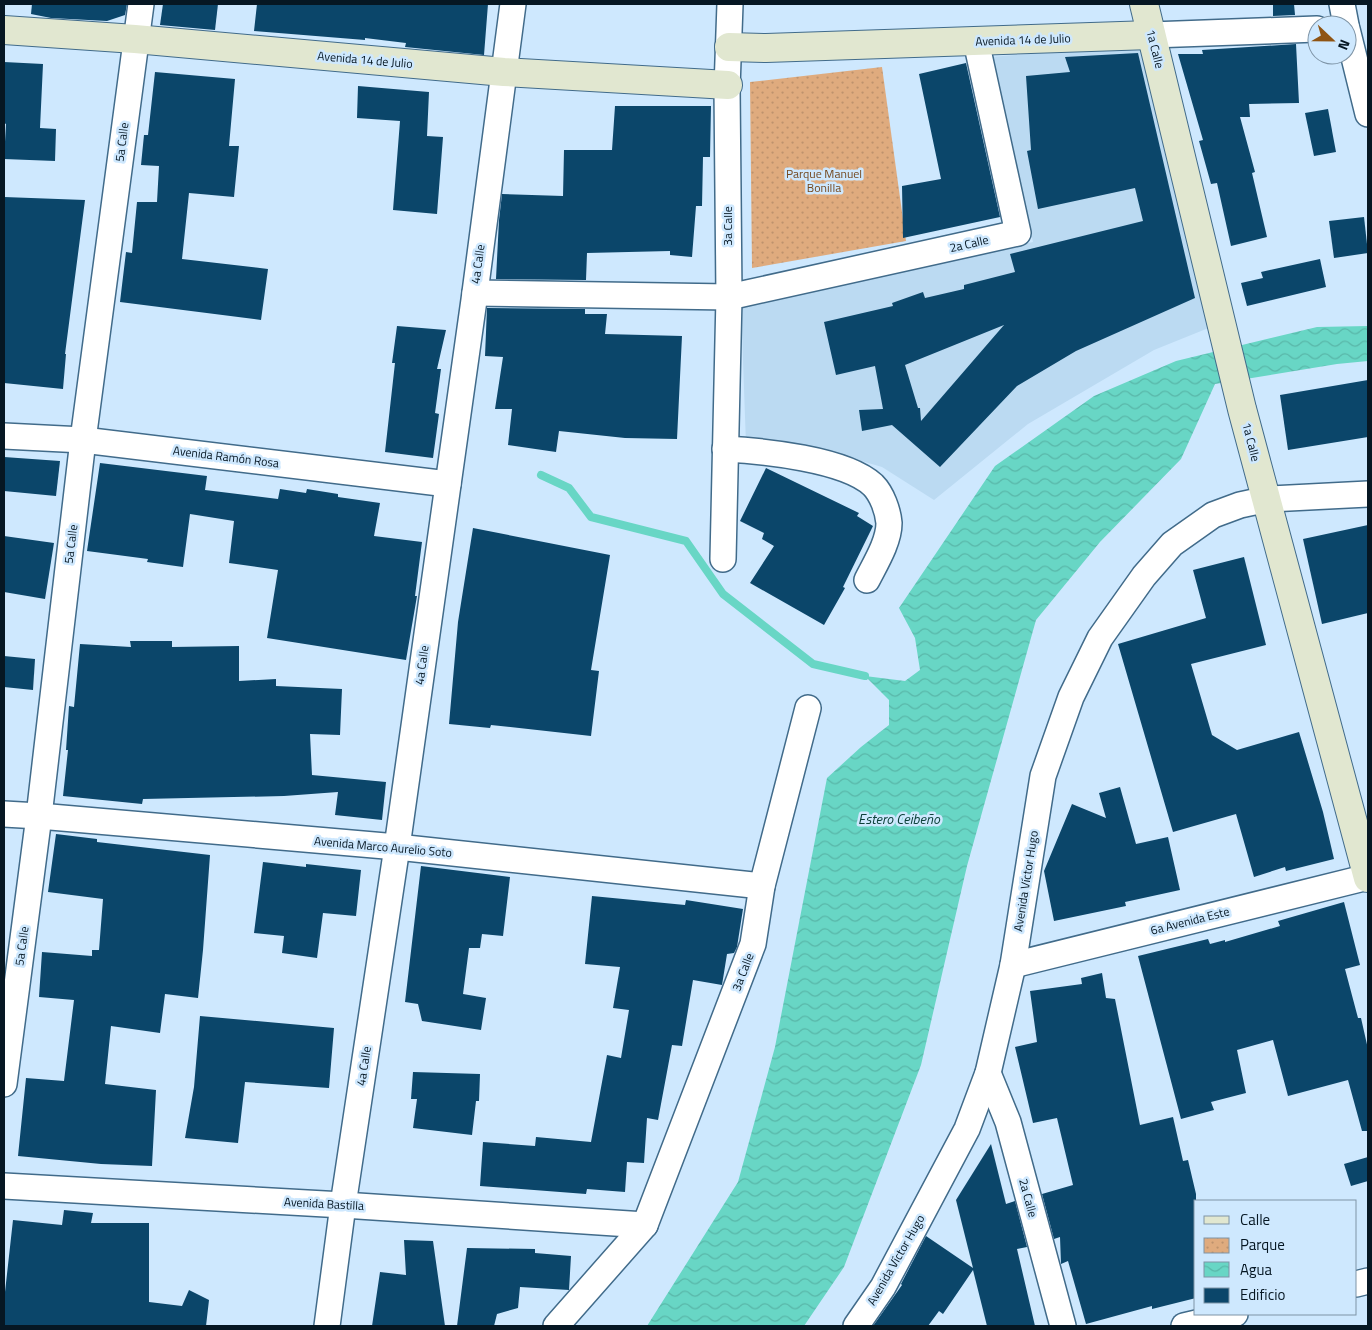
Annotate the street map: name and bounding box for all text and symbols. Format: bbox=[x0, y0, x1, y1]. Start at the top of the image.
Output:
north arrow bbox=[1307, 15, 1357, 65]
street label: 1a Calle bbox=[1141, 27, 1169, 70]
street label: Avenida 14 de Julio bbox=[975, 28, 1071, 51]
text: N bbox=[1333, 37, 1356, 53]
street label: Avenida 14 de Julio bbox=[317, 46, 413, 73]
street label: 5a Calle bbox=[110, 121, 133, 163]
park label: Parque Manuel Bonilla bbox=[786, 164, 862, 197]
street label: 3a Calle bbox=[718, 206, 737, 246]
street label: 2a Calle bbox=[947, 230, 990, 257]
street label: 4a Calle bbox=[465, 243, 490, 285]
street label: 1a Calle bbox=[1237, 420, 1265, 463]
street label: Avenida Ramón Rosa bbox=[172, 441, 280, 472]
street label: 5a Calle bbox=[59, 523, 82, 565]
street label: 4a Calle bbox=[409, 644, 434, 686]
water label: Estero Ceibeño bbox=[858, 808, 941, 829]
street label: Avenida Víctor Hugo bbox=[1008, 829, 1043, 933]
street label: Avenida Marco Aurelio Soto bbox=[313, 831, 453, 862]
street label: 6a Avenida Este bbox=[1148, 902, 1231, 939]
street label: 5a Calle bbox=[9, 925, 34, 967]
street label: 3a Calle bbox=[727, 950, 758, 994]
street label: 4a Calle bbox=[351, 1045, 376, 1087]
street label: 2a Calle bbox=[1014, 1176, 1043, 1219]
street label: Avenida Bastilla bbox=[284, 1192, 365, 1215]
legend bbox=[1194, 1200, 1357, 1315]
text: Calle bbox=[1240, 1208, 1270, 1231]
street label: Avenida Víctor Hugo bbox=[862, 1211, 929, 1309]
text: Parque bbox=[1240, 1233, 1285, 1256]
text: Agua bbox=[1240, 1258, 1272, 1281]
text: Edificio bbox=[1240, 1283, 1285, 1306]

